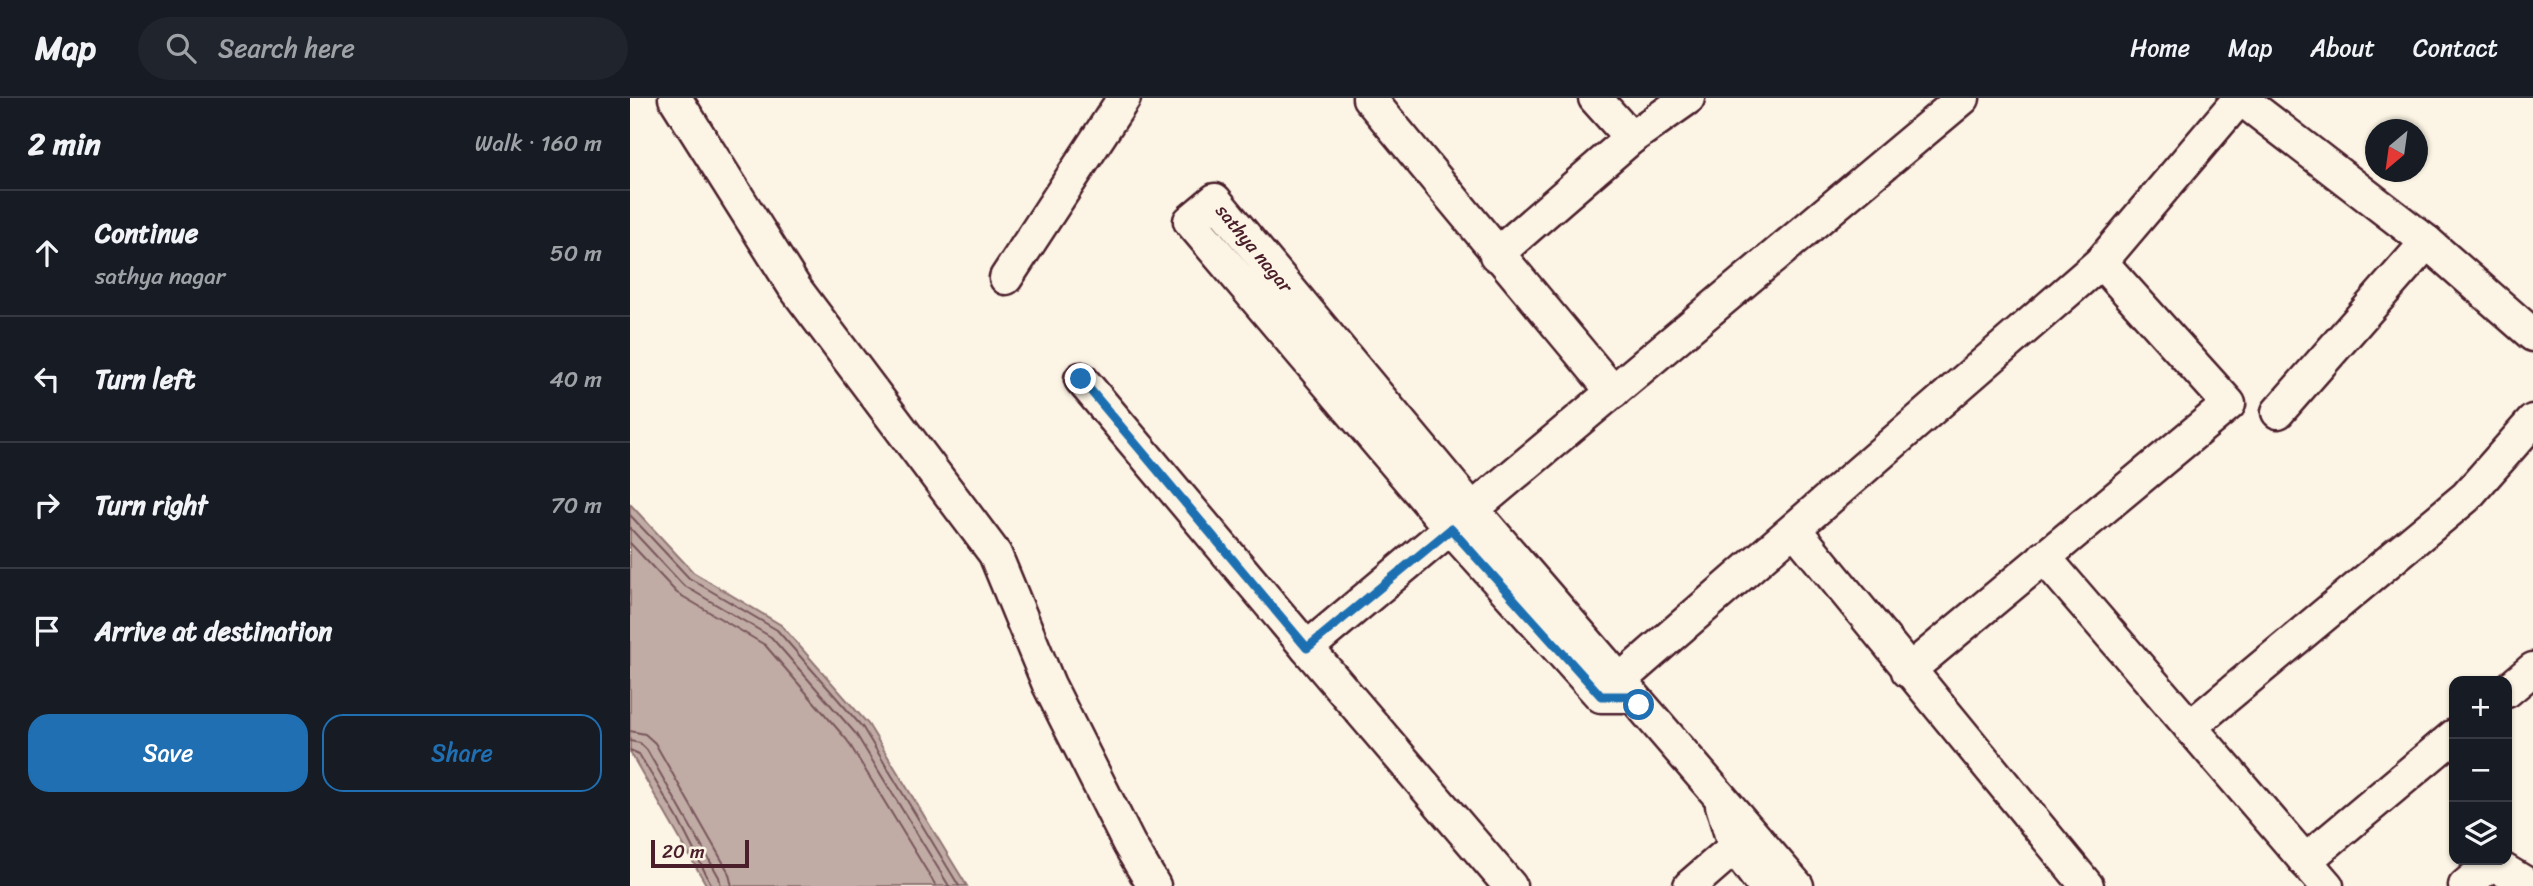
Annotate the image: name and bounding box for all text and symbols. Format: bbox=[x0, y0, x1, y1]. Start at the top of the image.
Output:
search box bbox=[138, 17, 628, 80]
text: Map bbox=[35, 19, 96, 77]
text: Search here bbox=[218, 25, 355, 71]
text: Home bbox=[2130, 27, 2190, 69]
text: Map bbox=[2228, 27, 2272, 69]
text: About bbox=[2310, 27, 2375, 69]
text: Contact bbox=[2413, 27, 2498, 69]
icon: search bbox=[162, 29, 200, 67]
text: 2 min bbox=[28, 117, 101, 171]
north arrow bbox=[2365, 119, 2428, 182]
text: Walk · 160 m bbox=[475, 123, 602, 164]
street label: sathya nagar bbox=[1207, 195, 1302, 301]
text: Continue bbox=[95, 210, 198, 256]
text: 50 m bbox=[550, 233, 602, 274]
icon: ahead bbox=[28, 234, 66, 272]
text: sathya nagar bbox=[95, 256, 225, 297]
text: Turn left bbox=[95, 356, 195, 402]
text: 40 m bbox=[549, 359, 602, 400]
icon: left bbox=[28, 360, 66, 398]
route end bbox=[1065, 363, 1096, 394]
text: Turn right bbox=[95, 482, 208, 528]
text: 70 m bbox=[551, 485, 602, 526]
icon: right bbox=[28, 486, 66, 524]
text: Arrive at destination bbox=[95, 608, 332, 654]
icon: arrive bbox=[28, 612, 66, 650]
map controls bbox=[2449, 676, 2512, 865]
button: + bbox=[2449, 676, 2512, 739]
route start bbox=[1623, 689, 1654, 720]
button: Save bbox=[28, 714, 308, 792]
button: Share bbox=[322, 714, 602, 792]
button: − bbox=[2449, 739, 2512, 802]
button: layers bbox=[2449, 802, 2512, 865]
text: 20 m bbox=[662, 835, 705, 868]
scale bar bbox=[651, 837, 749, 869]

